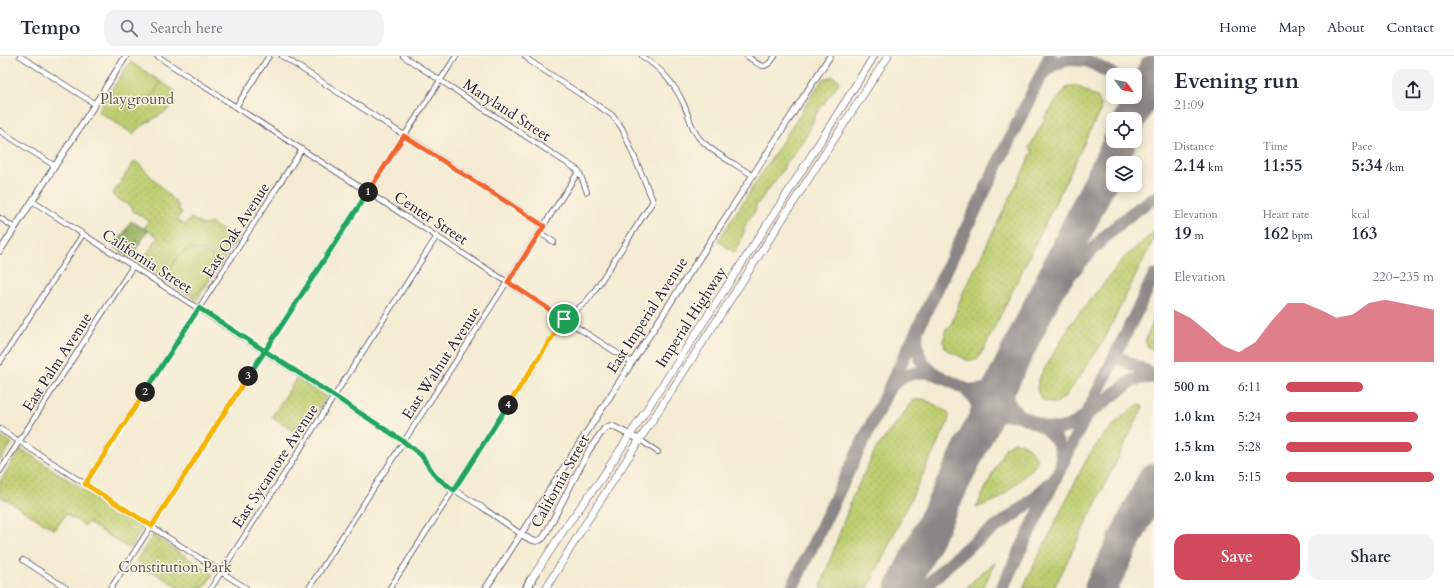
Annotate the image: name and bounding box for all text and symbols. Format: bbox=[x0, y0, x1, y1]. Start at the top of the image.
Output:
search box bbox=[104, 10, 384, 46]
text: Tempo bbox=[20, 15, 80, 41]
icon: search bbox=[118, 17, 140, 39]
text: Search here bbox=[150, 18, 223, 38]
text: Home bbox=[1219, 18, 1257, 37]
text: Map bbox=[1279, 18, 1305, 37]
text: About bbox=[1327, 18, 1364, 37]
text: Contact bbox=[1386, 18, 1434, 37]
text: Evening run bbox=[1174, 66, 1299, 96]
north arrow bbox=[1106, 68, 1142, 104]
map controls bbox=[1106, 68, 1142, 192]
button: share bbox=[1392, 69, 1434, 111]
street label: Maryland Street bbox=[459, 74, 555, 146]
park label: Playground bbox=[100, 89, 174, 109]
text: 21:09 bbox=[1174, 96, 1204, 114]
button: locate bbox=[1106, 112, 1142, 148]
text: Distance bbox=[1174, 139, 1214, 154]
text: Time bbox=[1263, 139, 1288, 154]
text: Pace bbox=[1351, 139, 1373, 154]
text: 2.14 bbox=[1174, 154, 1205, 177]
text: 11:55 bbox=[1263, 154, 1302, 177]
text: 5:34 bbox=[1351, 154, 1382, 177]
button: layers bbox=[1106, 156, 1142, 192]
text: km bbox=[1205, 160, 1223, 175]
text: /km bbox=[1382, 160, 1404, 175]
street label: East Oak Avenue bbox=[198, 178, 274, 281]
pin: 1 bbox=[358, 182, 378, 202]
text: 1 bbox=[365, 184, 371, 199]
street label: Center Street bbox=[390, 187, 472, 249]
text: Elevation bbox=[1174, 207, 1218, 222]
text: Heart rate bbox=[1263, 207, 1309, 222]
text: kcal bbox=[1351, 207, 1370, 222]
text: 19 bbox=[1174, 222, 1191, 245]
text: 162 bbox=[1263, 222, 1289, 245]
text: 163 bbox=[1351, 222, 1377, 245]
street label: California Street bbox=[98, 224, 196, 298]
text: m bbox=[1191, 228, 1204, 243]
text: bpm bbox=[1289, 228, 1313, 243]
street label: East Imperial Avenue bbox=[602, 253, 692, 377]
street label: Imperial Highway bbox=[651, 263, 731, 371]
text: Elevation bbox=[1174, 268, 1226, 286]
text: 220–235 m bbox=[1372, 268, 1434, 286]
pin bbox=[547, 302, 581, 336]
street label: East Walnut Avenue bbox=[397, 303, 485, 423]
icon: arrive bbox=[553, 308, 575, 330]
street label: East Palm Avenue bbox=[18, 309, 97, 415]
pin: 3 bbox=[238, 366, 258, 386]
text: 3 bbox=[245, 368, 251, 383]
text: 500 m bbox=[1174, 378, 1209, 396]
text: 6:11 bbox=[1238, 378, 1261, 396]
pin: 2 bbox=[135, 382, 155, 402]
text: 2 bbox=[142, 384, 148, 399]
pin: 4 bbox=[498, 395, 518, 415]
text: 4 bbox=[505, 397, 511, 412]
street label: East Sycamore Avenue bbox=[227, 400, 323, 532]
text: 1.0 km bbox=[1174, 408, 1215, 426]
text: 5:24 bbox=[1238, 408, 1261, 426]
street label: California Street bbox=[526, 431, 594, 531]
text: 1.5 km bbox=[1174, 438, 1215, 456]
text: 5:28 bbox=[1238, 438, 1261, 456]
text: 2.0 km bbox=[1174, 468, 1215, 486]
text: 5:15 bbox=[1238, 468, 1261, 486]
button: Save bbox=[1174, 534, 1300, 580]
button: Share bbox=[1308, 534, 1434, 580]
park label: Constitution Park bbox=[118, 557, 232, 577]

